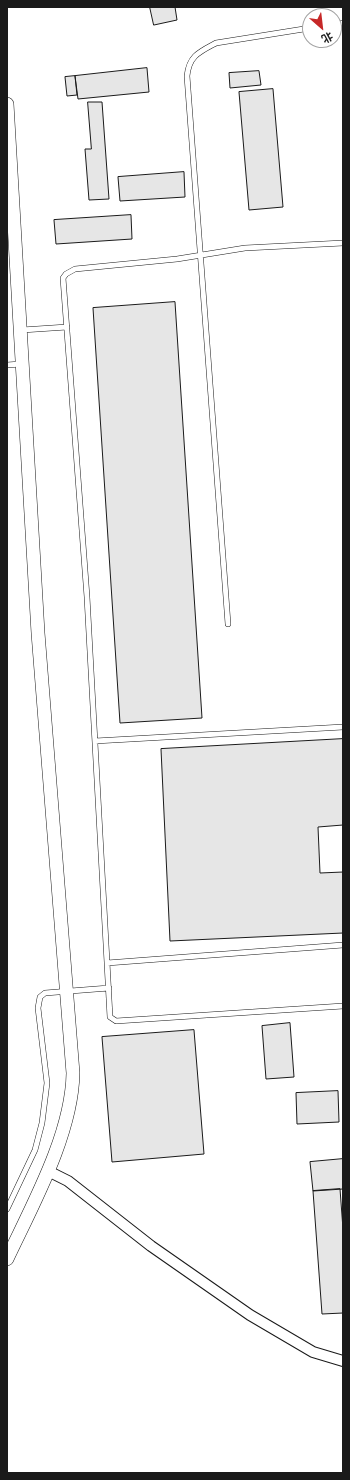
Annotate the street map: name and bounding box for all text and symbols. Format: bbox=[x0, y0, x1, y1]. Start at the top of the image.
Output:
north arrow bbox=[302, 8, 342, 48]
text: 北 bbox=[319, 30, 335, 46]

